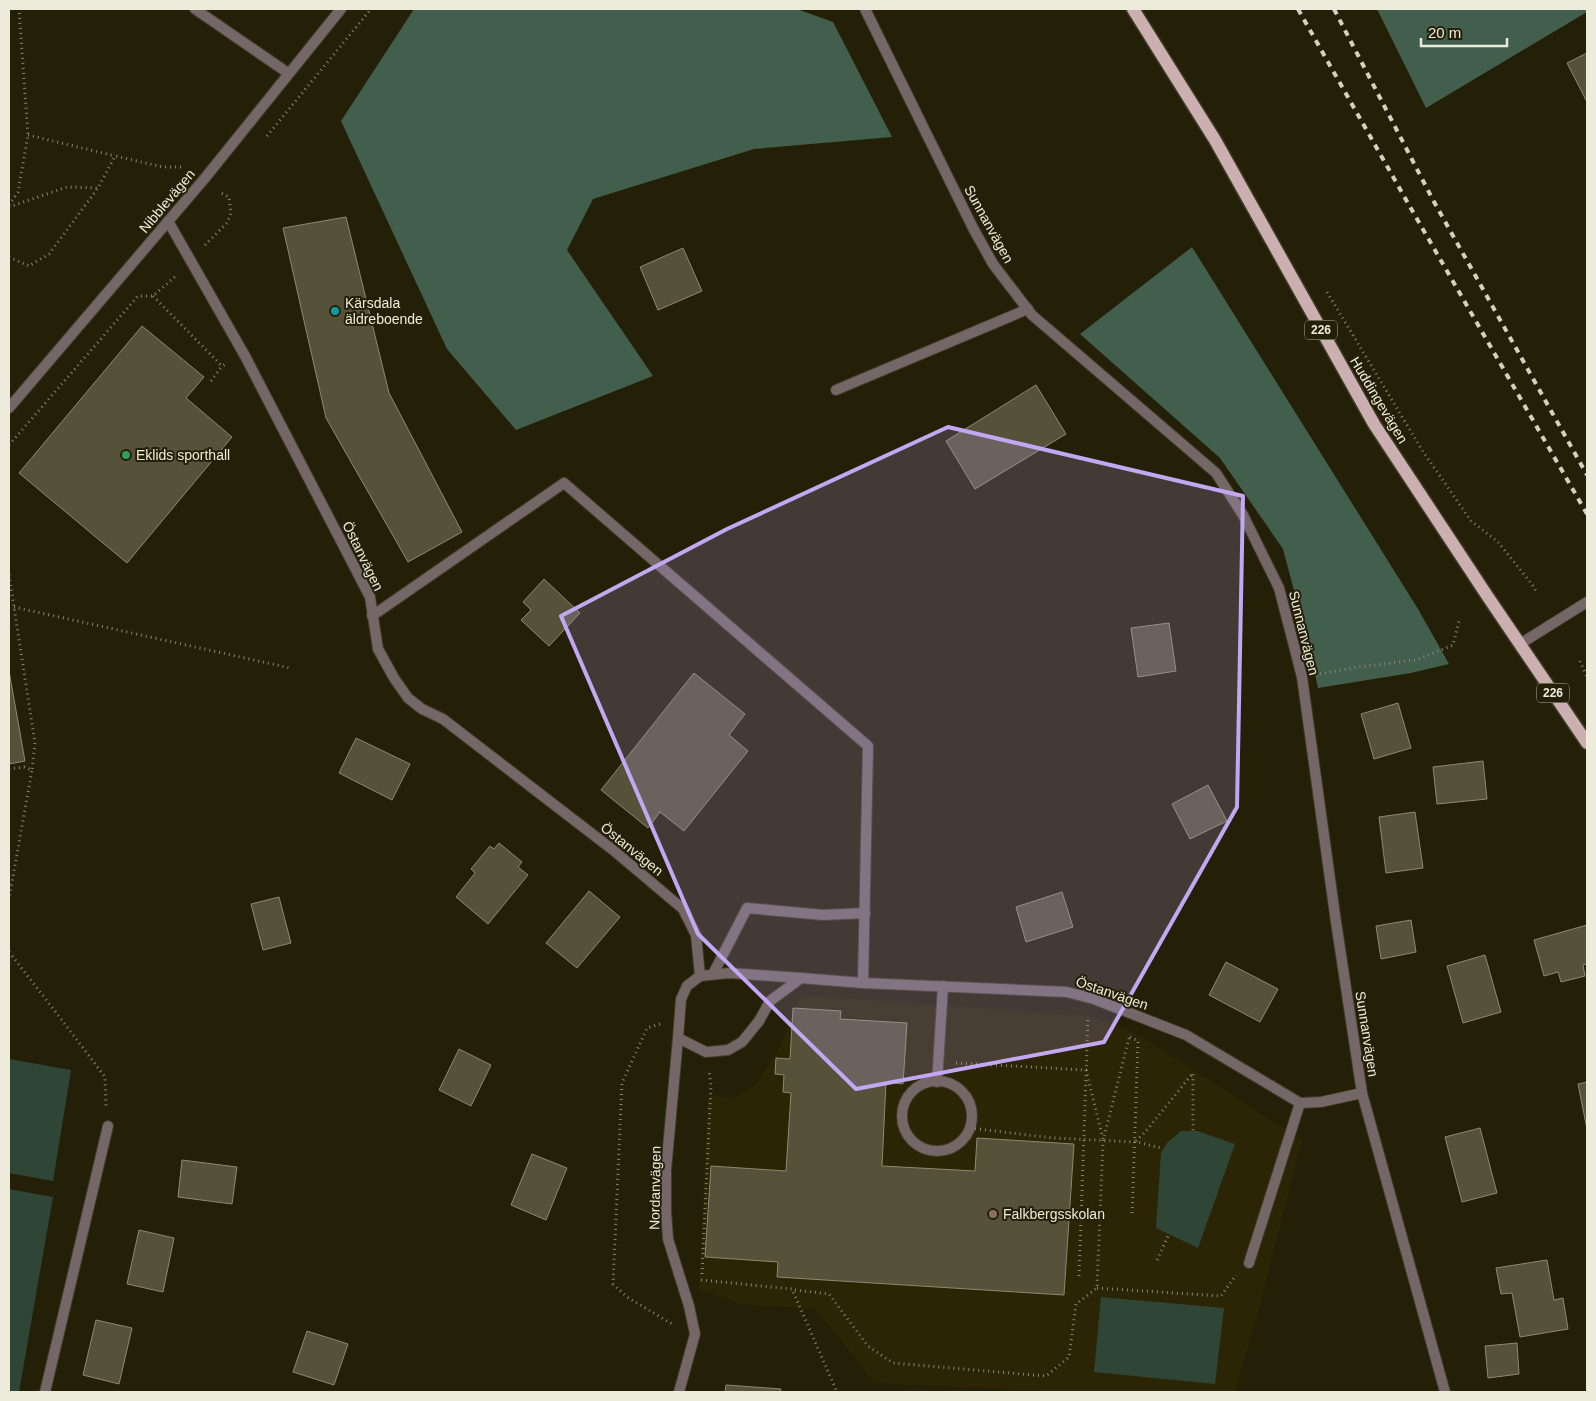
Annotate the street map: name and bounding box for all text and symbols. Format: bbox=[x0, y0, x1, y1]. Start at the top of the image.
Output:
scale bar bbox=[1421, 15, 1507, 47]
text: 20 m bbox=[1428, 24, 1461, 41]
street label: Nibblevägen bbox=[136, 166, 198, 236]
street label: Sunnanvägen bbox=[961, 182, 1017, 266]
place label: Kärsdala äldreboende bbox=[345, 295, 423, 327]
marker: Kärsdala äldreboende bbox=[329, 305, 341, 317]
road number: 226 bbox=[1305, 320, 1337, 340]
street label: Huddingevägen bbox=[1347, 354, 1411, 446]
place label: Eklids sporthall bbox=[136, 447, 230, 463]
marker: Eklids sporthall bbox=[120, 449, 132, 461]
street label: Östanvägen bbox=[339, 518, 388, 593]
street label: Sunnanvägen bbox=[1286, 589, 1322, 677]
road number: 226 bbox=[1537, 684, 1569, 702]
street label: Östanvägen bbox=[598, 818, 667, 879]
street label: Östanvägen bbox=[1074, 972, 1151, 1013]
street label: Sunnanvägen bbox=[1352, 990, 1382, 1078]
street label: Nordanvägen bbox=[646, 1146, 664, 1230]
place label: Falkbergsskolan bbox=[1003, 1206, 1105, 1222]
marker: Falkbergsskolan bbox=[987, 1208, 999, 1220]

